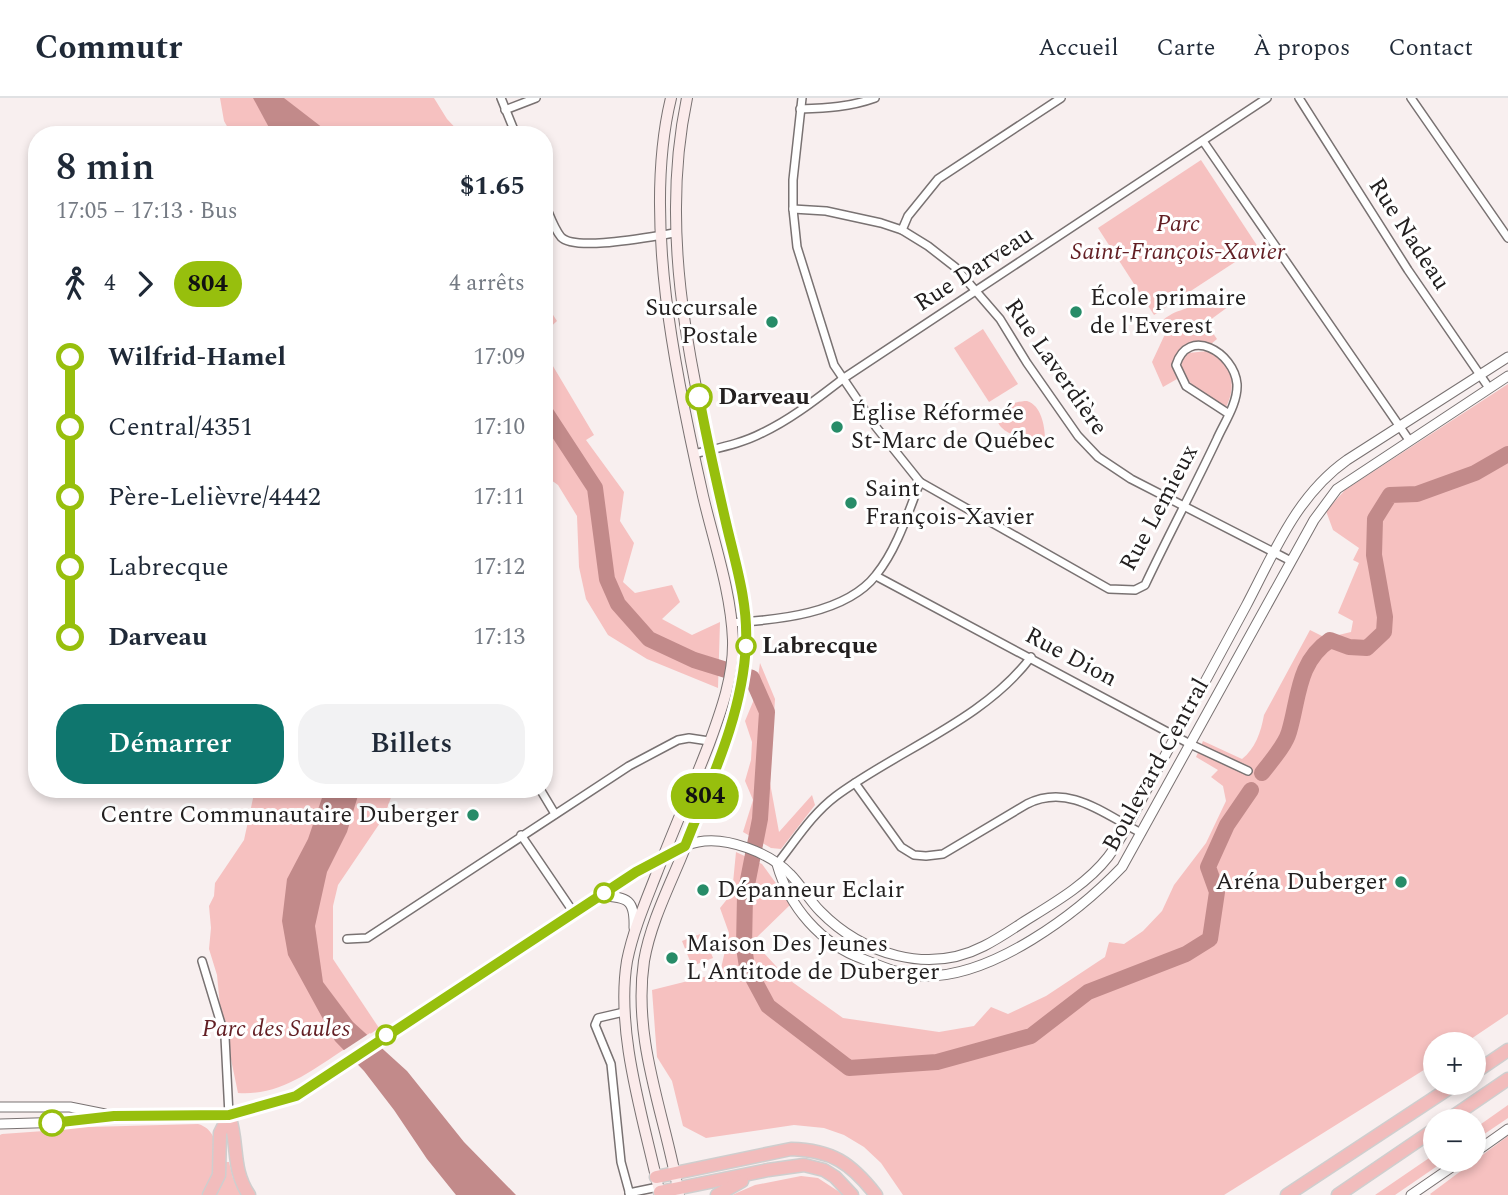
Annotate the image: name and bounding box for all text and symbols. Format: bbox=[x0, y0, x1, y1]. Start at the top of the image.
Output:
text: Commutr bbox=[35, 23, 182, 73]
text: Accueil bbox=[1038, 30, 1118, 66]
text: Carte bbox=[1156, 30, 1215, 66]
text: À propos bbox=[1253, 30, 1350, 66]
text: Contact bbox=[1388, 30, 1473, 66]
text: 8 min bbox=[56, 139, 155, 197]
text: $1.65 bbox=[460, 166, 525, 206]
street label: Rue Nadeau bbox=[1359, 171, 1459, 297]
text: 17:05 – 17:13 · Bus bbox=[56, 194, 238, 229]
park label: Parc Saint-François-Xavier bbox=[1071, 206, 1286, 270]
street label: Rue Darveau bbox=[907, 217, 1041, 321]
icon: walk bbox=[56, 265, 94, 303]
icon: forward bbox=[126, 265, 164, 303]
text: 4 bbox=[104, 266, 116, 301]
text: 804 bbox=[188, 266, 228, 302]
text: 4 arrêts bbox=[449, 266, 525, 301]
place label: École primaire de l'Everest bbox=[1090, 280, 1246, 344]
place label: Succursale Postale bbox=[645, 290, 758, 354]
street label: Rue Laverdière bbox=[995, 291, 1117, 443]
marker: École primaire de l'Everest bbox=[1068, 304, 1084, 320]
marker: Succursale Postale bbox=[764, 314, 780, 330]
text: Wilfrid-Hamel bbox=[108, 337, 286, 377]
text: 17:09 bbox=[473, 340, 525, 375]
place label: Darveau bbox=[718, 379, 810, 415]
marker: Darveau bbox=[686, 384, 712, 410]
place label: Église Réformée St-Marc de Québec bbox=[851, 395, 1055, 459]
text: Central/4351 bbox=[108, 407, 253, 447]
text: 17:10 bbox=[473, 410, 525, 445]
marker: Église Réformée St-Marc de Québec bbox=[829, 419, 845, 435]
street label: Rue Lemieux bbox=[1111, 438, 1208, 578]
place label: Saint François-Xavier bbox=[865, 471, 1034, 535]
text: Père-Lelièvre/4442 bbox=[108, 477, 321, 517]
text: 17:11 bbox=[473, 480, 525, 515]
marker: Saint François-Xavier bbox=[843, 495, 859, 511]
text: Labrecque bbox=[108, 547, 229, 587]
text: 17:12 bbox=[473, 550, 525, 585]
text: Darveau bbox=[108, 617, 207, 657]
street label: Rue Dion bbox=[1018, 618, 1124, 696]
text: 17:13 bbox=[473, 620, 525, 655]
place label: Labrecque bbox=[762, 628, 878, 664]
marker: Labrecque bbox=[736, 636, 756, 656]
street label: Boulevard Central bbox=[1093, 672, 1219, 858]
button: Démarrer bbox=[56, 704, 284, 784]
button: Billets bbox=[298, 704, 525, 784]
line badge: 804 bbox=[665, 773, 745, 819]
text: 804 bbox=[685, 778, 725, 814]
place label: Centre Communautaire Duberger bbox=[100, 797, 459, 833]
marker: Centre Communautaire Duberger bbox=[465, 807, 481, 823]
place label: Aréna Duberger bbox=[1215, 864, 1387, 900]
place label: Dépanneur Eclair bbox=[717, 872, 904, 908]
marker: Aréna Duberger bbox=[1393, 874, 1409, 890]
marker: Dépanneur Eclair bbox=[695, 882, 711, 898]
unlabelled marker bbox=[594, 883, 614, 903]
place label: Maison Des Jeunes L'Antitode de Duberger bbox=[686, 926, 940, 990]
marker: Maison Des Jeunes L'Antitode de Duberger bbox=[664, 950, 680, 966]
park label: Parc des Saules bbox=[202, 1011, 351, 1047]
unlabelled marker bbox=[376, 1025, 396, 1045]
map controls bbox=[1423, 1032, 1486, 1172]
button: + bbox=[1423, 1032, 1486, 1095]
button: − bbox=[1423, 1109, 1486, 1172]
unlabelled marker bbox=[39, 1110, 65, 1136]

